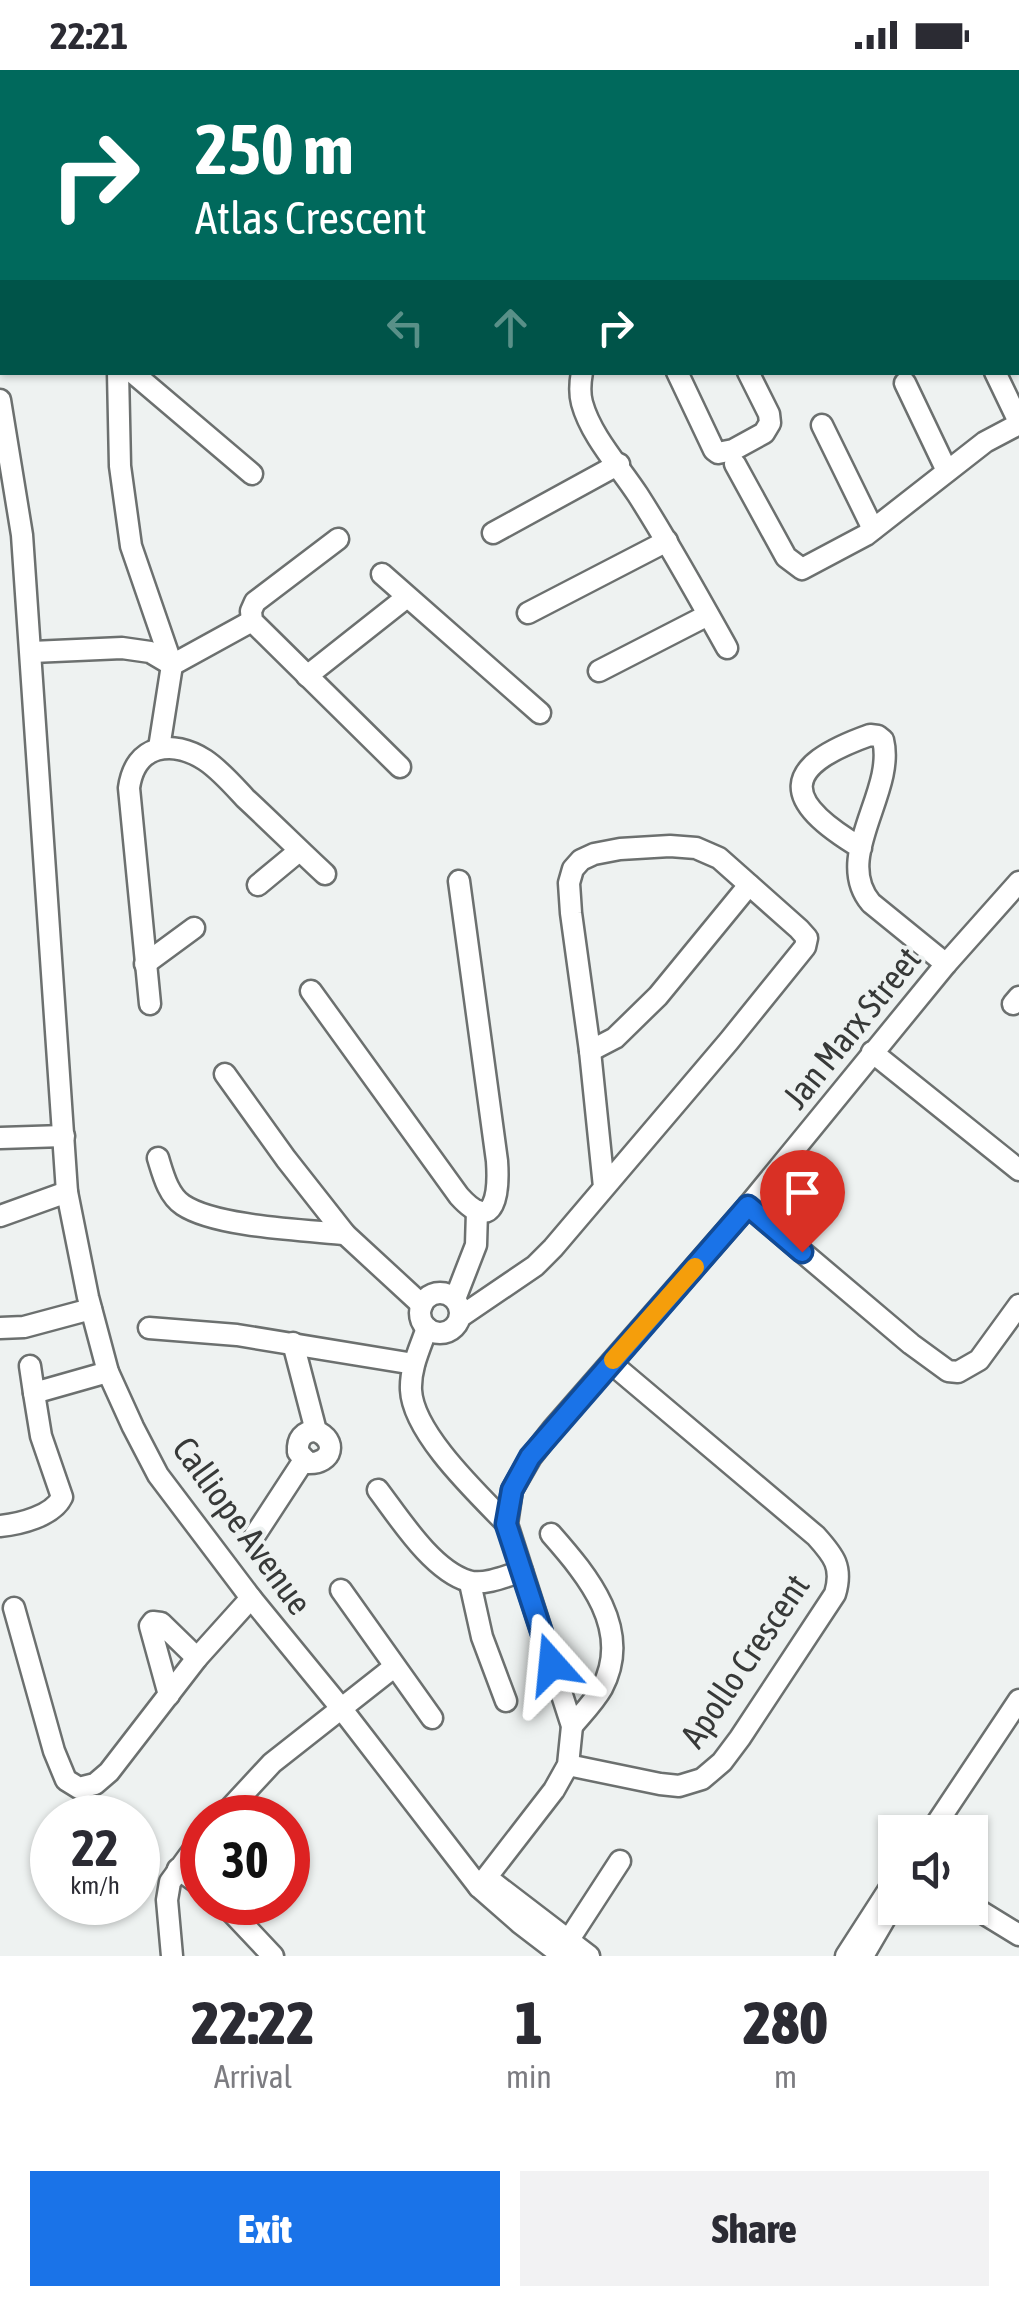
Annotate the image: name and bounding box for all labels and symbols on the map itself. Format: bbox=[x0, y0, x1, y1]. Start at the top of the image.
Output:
street label: Jan Marx Street bbox=[774, 939, 928, 1116]
pin bbox=[760, 1150, 845, 1253]
street label: Calliope Avenue bbox=[165, 1429, 320, 1622]
street label: Apollo Crescent bbox=[672, 1566, 817, 1754]
position arrow bbox=[500, 1612, 604, 1716]
speed limit sign: 30 bbox=[180, 1795, 310, 1925]

